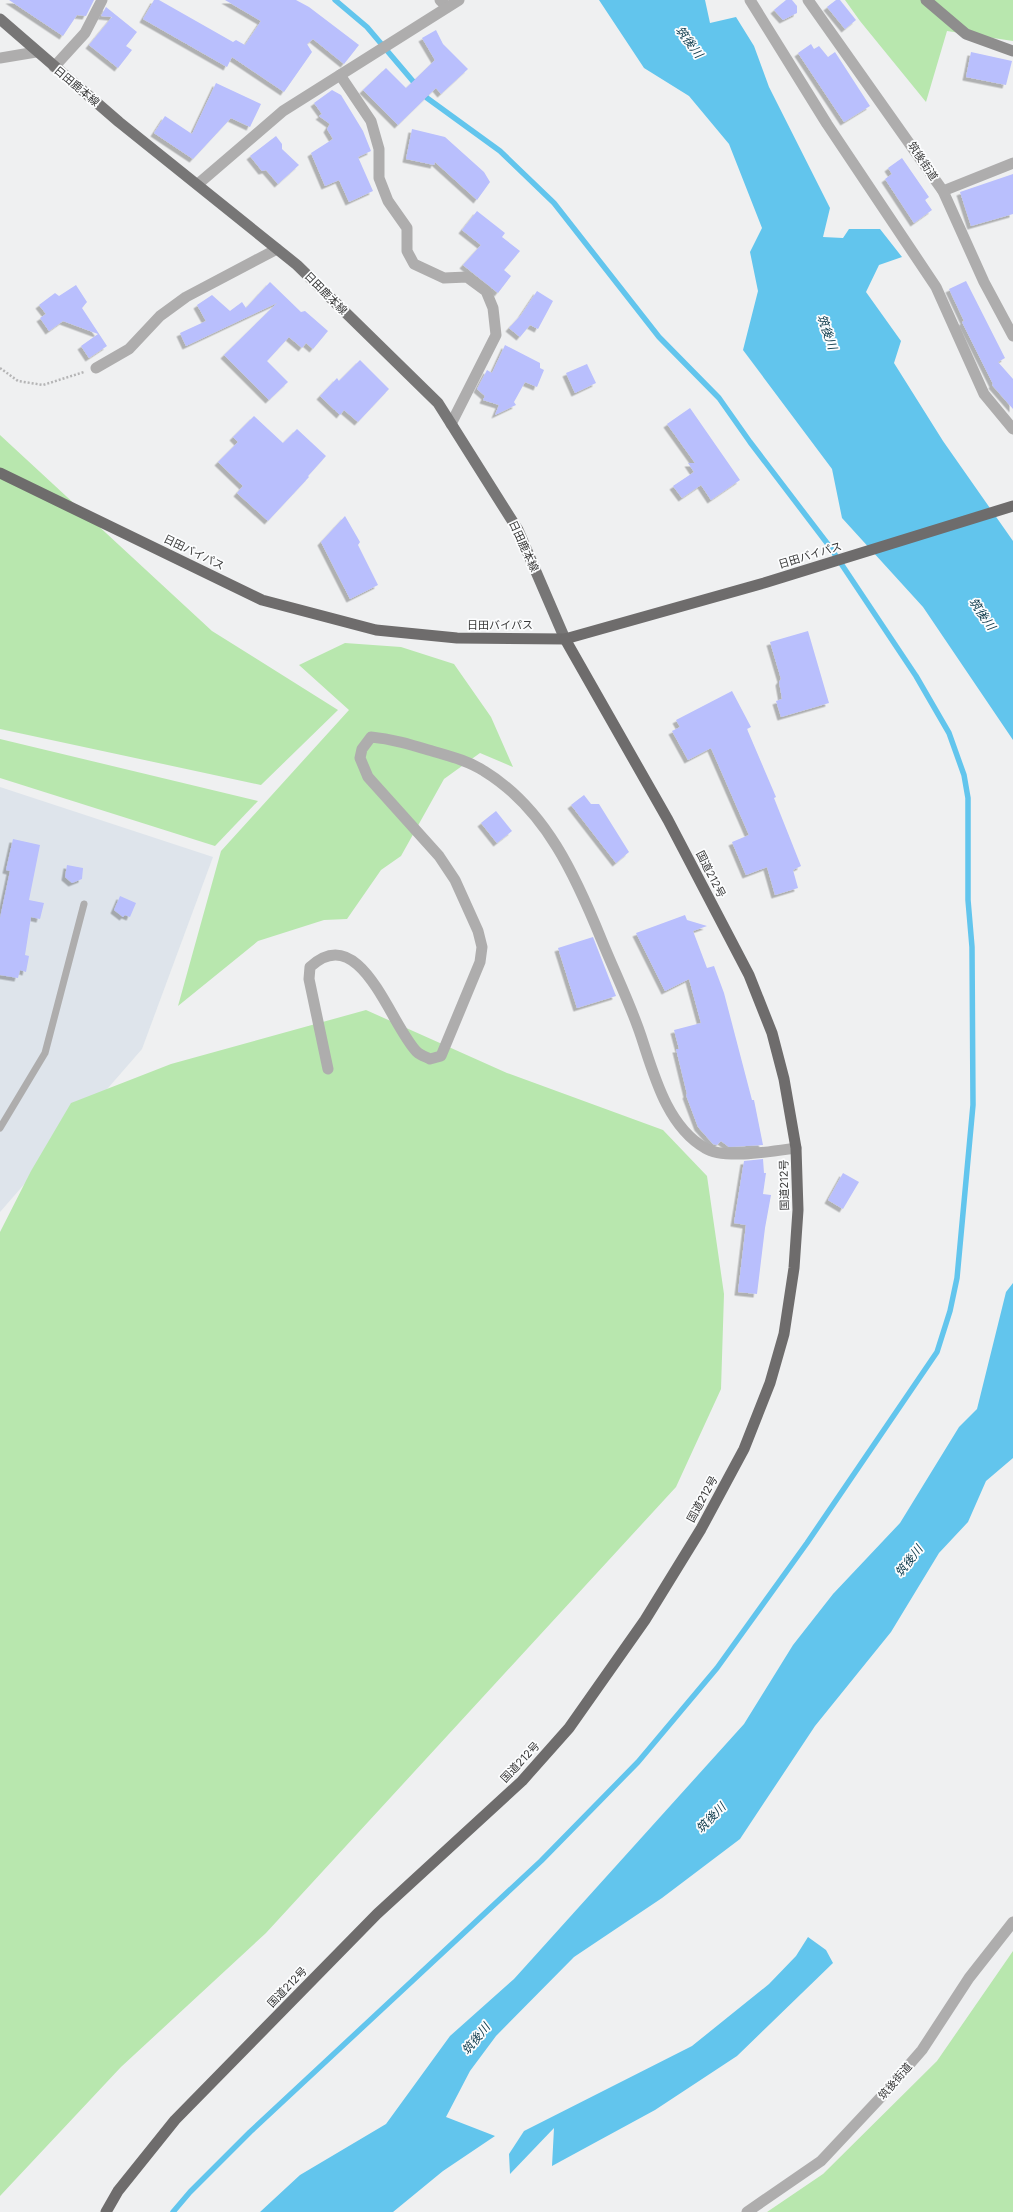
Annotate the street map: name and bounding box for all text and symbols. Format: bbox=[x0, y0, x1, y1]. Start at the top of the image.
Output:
water label: 筑後川 bbox=[673, 23, 707, 62]
street label: 日田鹿本線 bbox=[51, 63, 103, 109]
street label: 筑後街道 bbox=[905, 139, 941, 183]
street label: 日田鹿本線 bbox=[302, 269, 350, 317]
water label: 筑後川 bbox=[815, 312, 841, 353]
street label: 日田鹿本線 bbox=[506, 518, 542, 574]
street label: 日田バイパス bbox=[161, 531, 227, 573]
street label: 日田バイパス bbox=[776, 539, 844, 571]
water label: 筑後川 bbox=[966, 595, 1000, 634]
street label: 日田バイパス bbox=[467, 618, 533, 632]
street label: 国道212号 bbox=[693, 848, 729, 900]
street label: 国道212号 bbox=[777, 1159, 791, 1211]
street label: 国道212号 bbox=[684, 1473, 720, 1525]
water label: 筑後川 bbox=[892, 1540, 927, 1579]
street label: 国道212号 bbox=[498, 1739, 542, 1785]
water label: 筑後川 bbox=[693, 1798, 730, 1836]
street label: 国道212号 bbox=[264, 1964, 310, 2010]
water label: 筑後川 bbox=[458, 2018, 494, 2057]
street label: 筑後街道 bbox=[875, 2060, 915, 2102]

